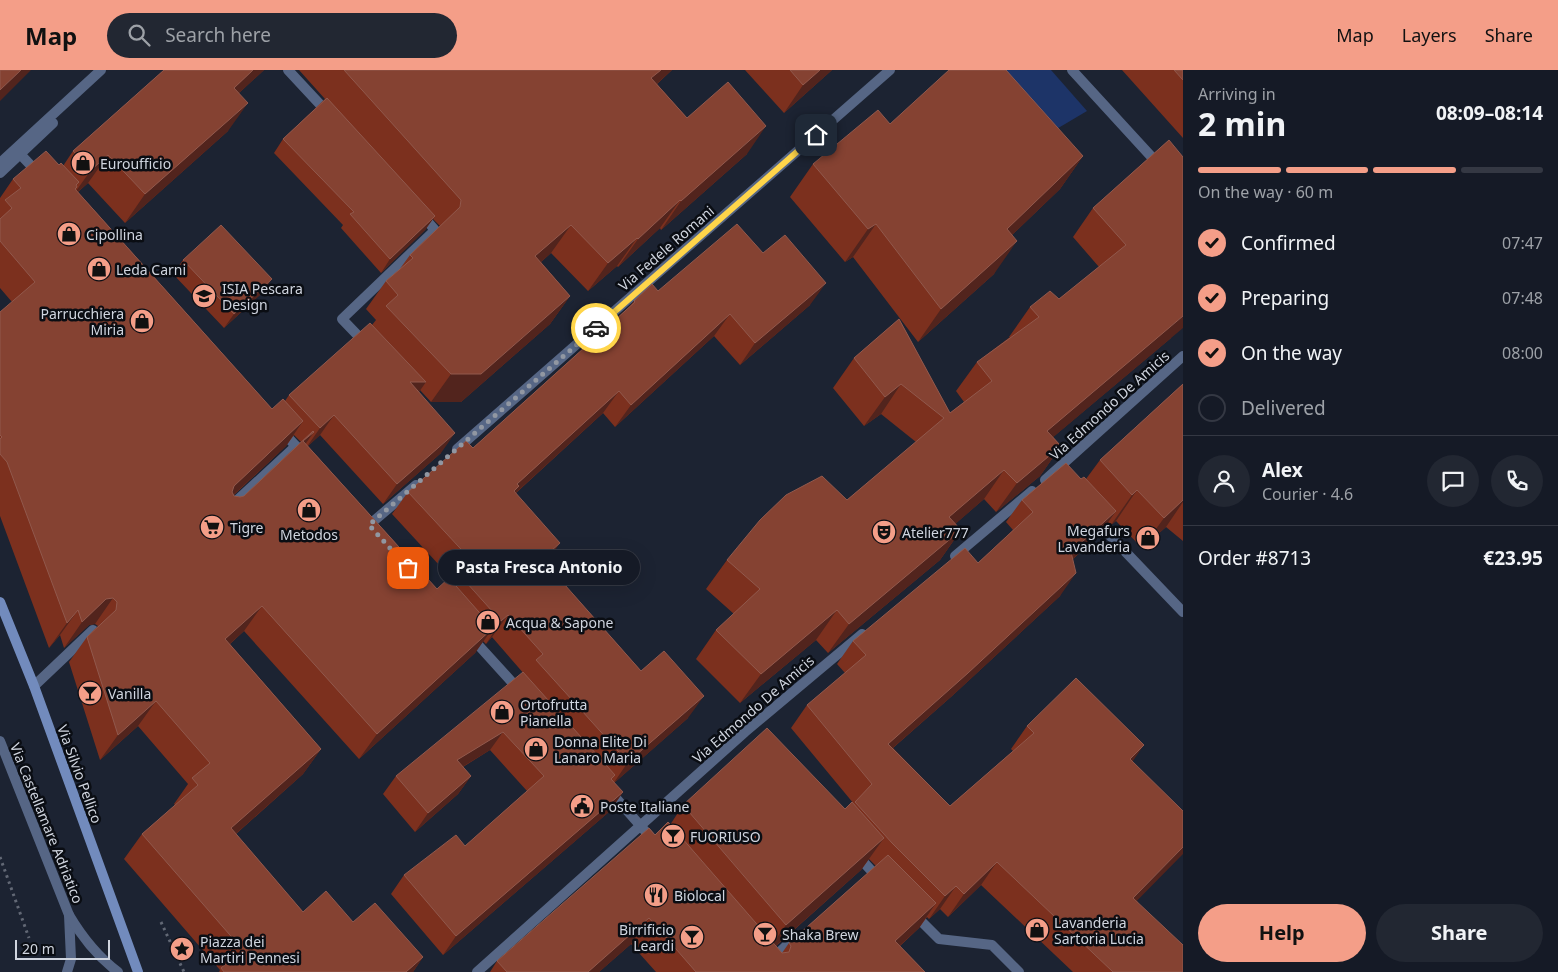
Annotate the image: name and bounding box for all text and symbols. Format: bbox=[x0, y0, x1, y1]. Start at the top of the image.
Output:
search box bbox=[107, 13, 457, 58]
text: Map bbox=[25, 19, 77, 52]
icon: search bbox=[125, 21, 153, 49]
text: Search here bbox=[165, 22, 271, 48]
text: Map bbox=[1336, 23, 1374, 47]
text: Layers bbox=[1402, 23, 1457, 47]
text: Share bbox=[1485, 23, 1533, 47]
text: Arriving in bbox=[1198, 83, 1276, 105]
text: 08:09–08:14 bbox=[1436, 100, 1543, 126]
text: 2 min bbox=[1198, 102, 1286, 145]
pin bbox=[795, 114, 837, 156]
icon: home bbox=[802, 121, 830, 149]
shop icon: Euroufficio bbox=[70, 150, 96, 176]
place label: Euroufficio bbox=[100, 154, 171, 173]
text: On the way · 60 m bbox=[1198, 181, 1333, 203]
street label: Via Fedele Romani bbox=[614, 201, 718, 295]
shop icon: Cipollina bbox=[56, 221, 82, 247]
place label: Cipollina bbox=[86, 225, 143, 244]
icon: check bbox=[1198, 229, 1226, 257]
text: Confirmed bbox=[1241, 230, 1336, 256]
text: 07:47 bbox=[1502, 232, 1543, 254]
shop icon: Leda Carni bbox=[86, 256, 112, 282]
place label: Leda Carni bbox=[116, 260, 186, 279]
place label: ISIA Pescara Design bbox=[222, 279, 303, 314]
school or university icon: ISIA Pescara Design bbox=[191, 283, 217, 309]
icon: check bbox=[1198, 284, 1226, 312]
text: Preparing bbox=[1241, 285, 1329, 311]
text: 07:48 bbox=[1502, 287, 1543, 309]
courier bbox=[571, 303, 621, 353]
place label: Parrucchiera Miria bbox=[41, 304, 124, 339]
shop icon: Parrucchiera Miria bbox=[129, 308, 155, 334]
icon: car bbox=[582, 314, 610, 342]
icon: check bbox=[1198, 339, 1226, 367]
text: On the way bbox=[1241, 340, 1342, 366]
text: 08:00 bbox=[1502, 342, 1543, 364]
street label: Via Edmondo De Amicis bbox=[1045, 346, 1173, 464]
text: Delivered bbox=[1241, 395, 1326, 421]
button: person bbox=[1198, 455, 1250, 507]
button: chat bbox=[1427, 455, 1479, 507]
button: phone bbox=[1491, 455, 1543, 507]
text: Alex bbox=[1262, 457, 1303, 483]
text: Courier · 4.6 bbox=[1262, 483, 1353, 505]
shop icon: Metodos bbox=[296, 497, 322, 523]
supermarket icon: Tigre bbox=[199, 514, 225, 540]
place label: Tigre bbox=[230, 518, 264, 537]
theatre icon: Atelier777 bbox=[871, 519, 897, 545]
place label: Megafurs Lavanderia bbox=[1057, 521, 1130, 556]
place label: Atelier777 bbox=[902, 523, 969, 542]
place label: Metodos bbox=[280, 525, 338, 544]
shop icon: Megafurs Lavanderia bbox=[1135, 525, 1161, 551]
text: Order #8713 bbox=[1198, 545, 1311, 571]
text: €23.95 bbox=[1483, 545, 1543, 571]
pin bbox=[387, 547, 429, 589]
callout: Pasta Fresca Antonio bbox=[438, 550, 640, 586]
icon: bag bbox=[394, 554, 422, 582]
text: Pasta Fresca Antonio bbox=[455, 556, 623, 578]
shop icon: Acqua & Sapone bbox=[475, 609, 501, 635]
place label: Acqua & Sapone bbox=[506, 613, 614, 632]
street label: Via Edmondo De Amicis bbox=[688, 651, 818, 767]
bar icon: Vanilla bbox=[77, 680, 103, 706]
place label: Vanilla bbox=[108, 684, 151, 703]
place label: Ortofrutta Pianella bbox=[520, 695, 587, 730]
shop icon: Ortofrutta Pianella bbox=[489, 699, 515, 725]
street label: Via Silvio Pellico bbox=[53, 722, 107, 826]
place label: Donna Elite Di Lanaro Maria bbox=[554, 732, 647, 767]
shop icon: Donna Elite Di Lanaro Maria bbox=[523, 736, 549, 762]
street label: Via Castellamare Adriatico bbox=[6, 740, 88, 906]
public building icon: Poste Italiane bbox=[569, 793, 595, 819]
place label: Poste Italiane bbox=[600, 797, 690, 816]
bar icon: FUORIUSO bbox=[660, 823, 686, 849]
place label: FUORIUSO bbox=[690, 827, 761, 846]
restaurant icon: Biolocal bbox=[643, 882, 669, 908]
place label: Biolocal bbox=[674, 886, 725, 905]
button: Help bbox=[1198, 904, 1366, 962]
button: Share bbox=[1376, 904, 1543, 962]
place label: Lavanderia Sartoria Lucia bbox=[1054, 913, 1144, 948]
shop icon: Lavanderia Sartoria Lucia bbox=[1024, 917, 1050, 943]
place label: Birrificio Leardi bbox=[619, 920, 674, 955]
bar icon: Shaka Brew bbox=[752, 921, 778, 947]
bar icon: Birrificio Leardi bbox=[679, 924, 705, 950]
place label: Shaka Brew bbox=[782, 925, 858, 944]
place label: Piazza dei Martiri Pennesi bbox=[200, 932, 300, 967]
place icon: Piazza dei Martiri Pennesi bbox=[169, 936, 195, 962]
scale bar bbox=[15, 937, 110, 960]
text: 20 m bbox=[22, 939, 55, 958]

